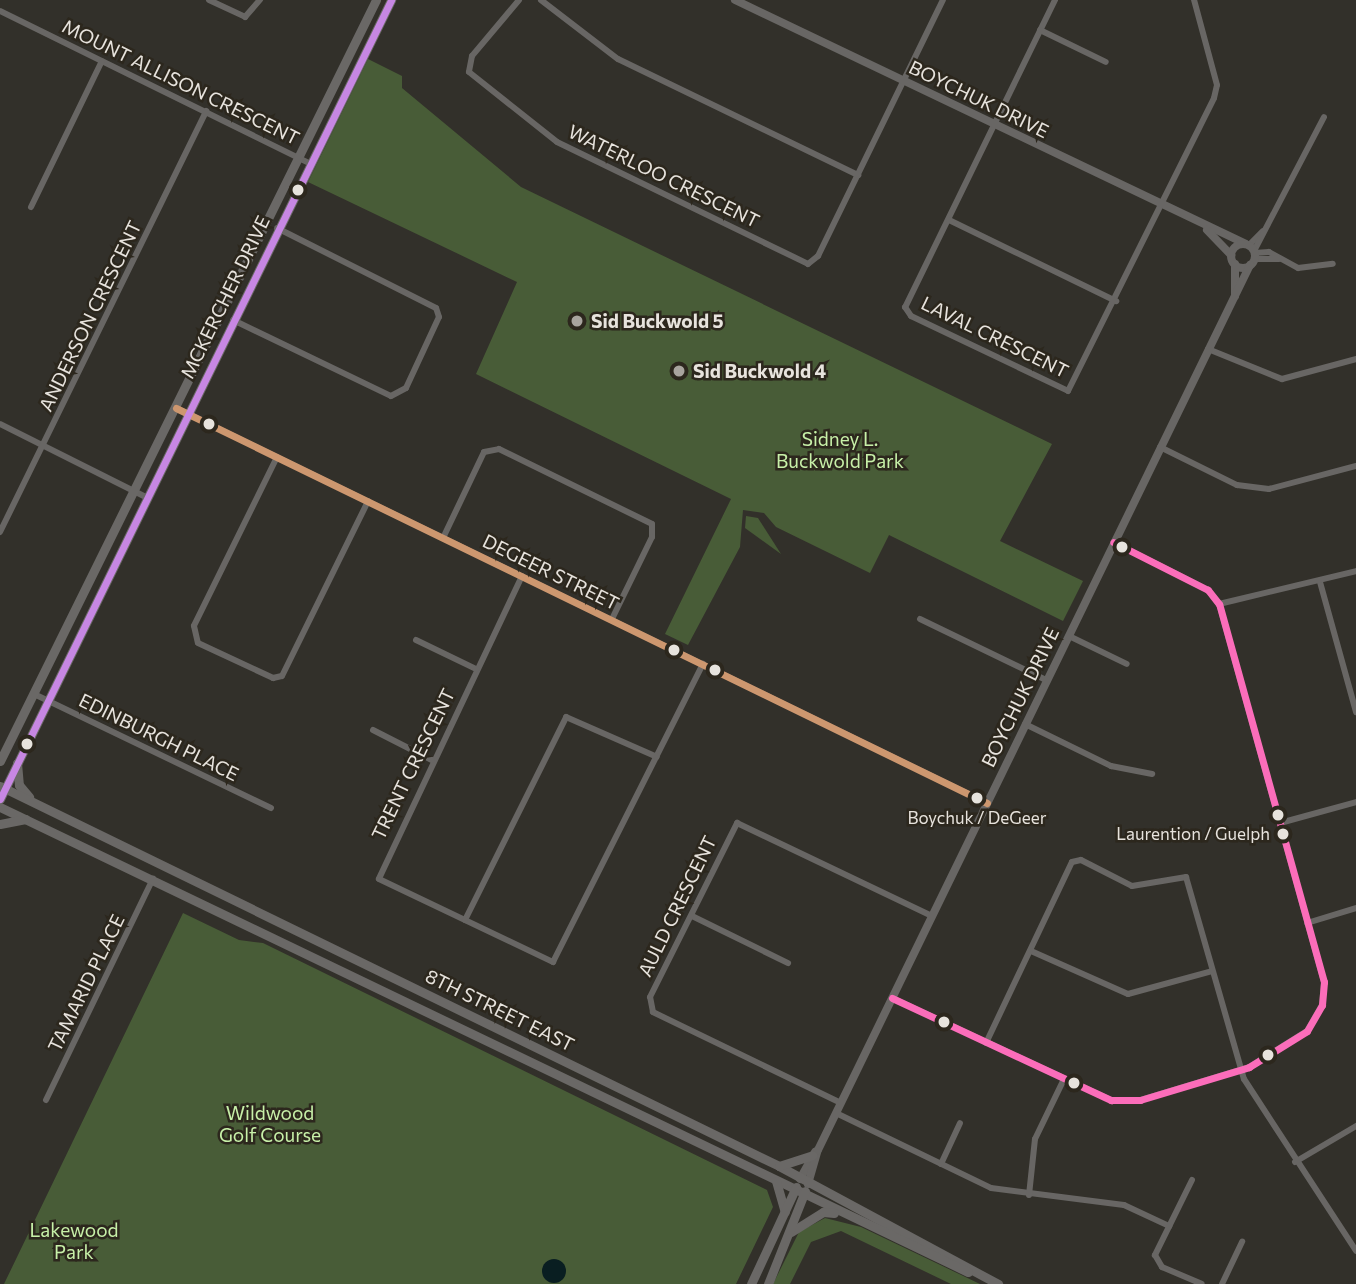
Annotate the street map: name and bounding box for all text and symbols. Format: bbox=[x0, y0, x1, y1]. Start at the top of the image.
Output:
street label: MOUNT ALLISON CRESCENT bbox=[59, 15, 303, 149]
street label: BOYCHUK DRIVE bbox=[905, 55, 1053, 143]
street label: WATERLOO CRESCENT bbox=[565, 120, 763, 232]
unlabelled marker bbox=[291, 183, 305, 197]
street label: MCKERCHER DRIVE bbox=[176, 212, 274, 382]
street label: ANDERSON CRESCENT bbox=[34, 217, 146, 415]
street label: LAVAL CRESCENT bbox=[918, 291, 1072, 383]
place label: Sid Buckwold 5 bbox=[591, 310, 724, 332]
marker: Sid Buckwold 5 bbox=[569, 313, 585, 329]
place label: Sid Buckwold 4 bbox=[693, 360, 826, 382]
marker: Sid Buckwold 4 bbox=[671, 363, 687, 379]
unlabelled marker bbox=[202, 417, 216, 431]
park label: Sidney L. Buckwold Park bbox=[776, 428, 904, 472]
street label: DEGEER STREET bbox=[479, 529, 623, 615]
unlabelled marker bbox=[1115, 540, 1129, 554]
street label: BOYCHUK DRIVE bbox=[976, 623, 1064, 771]
unlabelled marker bbox=[667, 643, 681, 657]
unlabelled marker bbox=[708, 663, 722, 677]
street label: TRENT CRESCENT bbox=[367, 685, 459, 843]
street label: EDINBURGH PLACE bbox=[75, 688, 243, 786]
unlabelled marker bbox=[20, 737, 34, 751]
marker: Boychuk / DeGeer bbox=[970, 791, 984, 805]
place label: Boychuk / DeGeer bbox=[908, 808, 1046, 828]
unlabelled marker bbox=[1271, 808, 1285, 822]
place label: Laurention / Guelph bbox=[1116, 824, 1270, 844]
marker: Laurention / Guelph bbox=[1276, 827, 1290, 841]
street label: AULD CRESCENT bbox=[633, 832, 721, 980]
street label: TAMARID PLACE bbox=[43, 910, 129, 1056]
street label: 8TH STREET EAST bbox=[422, 964, 578, 1056]
unlabelled marker bbox=[937, 1015, 951, 1029]
unlabelled marker bbox=[1261, 1048, 1275, 1062]
unlabelled marker bbox=[1067, 1076, 1081, 1090]
park label: Wildwood Golf Course bbox=[219, 1102, 321, 1146]
park label: Lakewood Park bbox=[29, 1219, 119, 1263]

